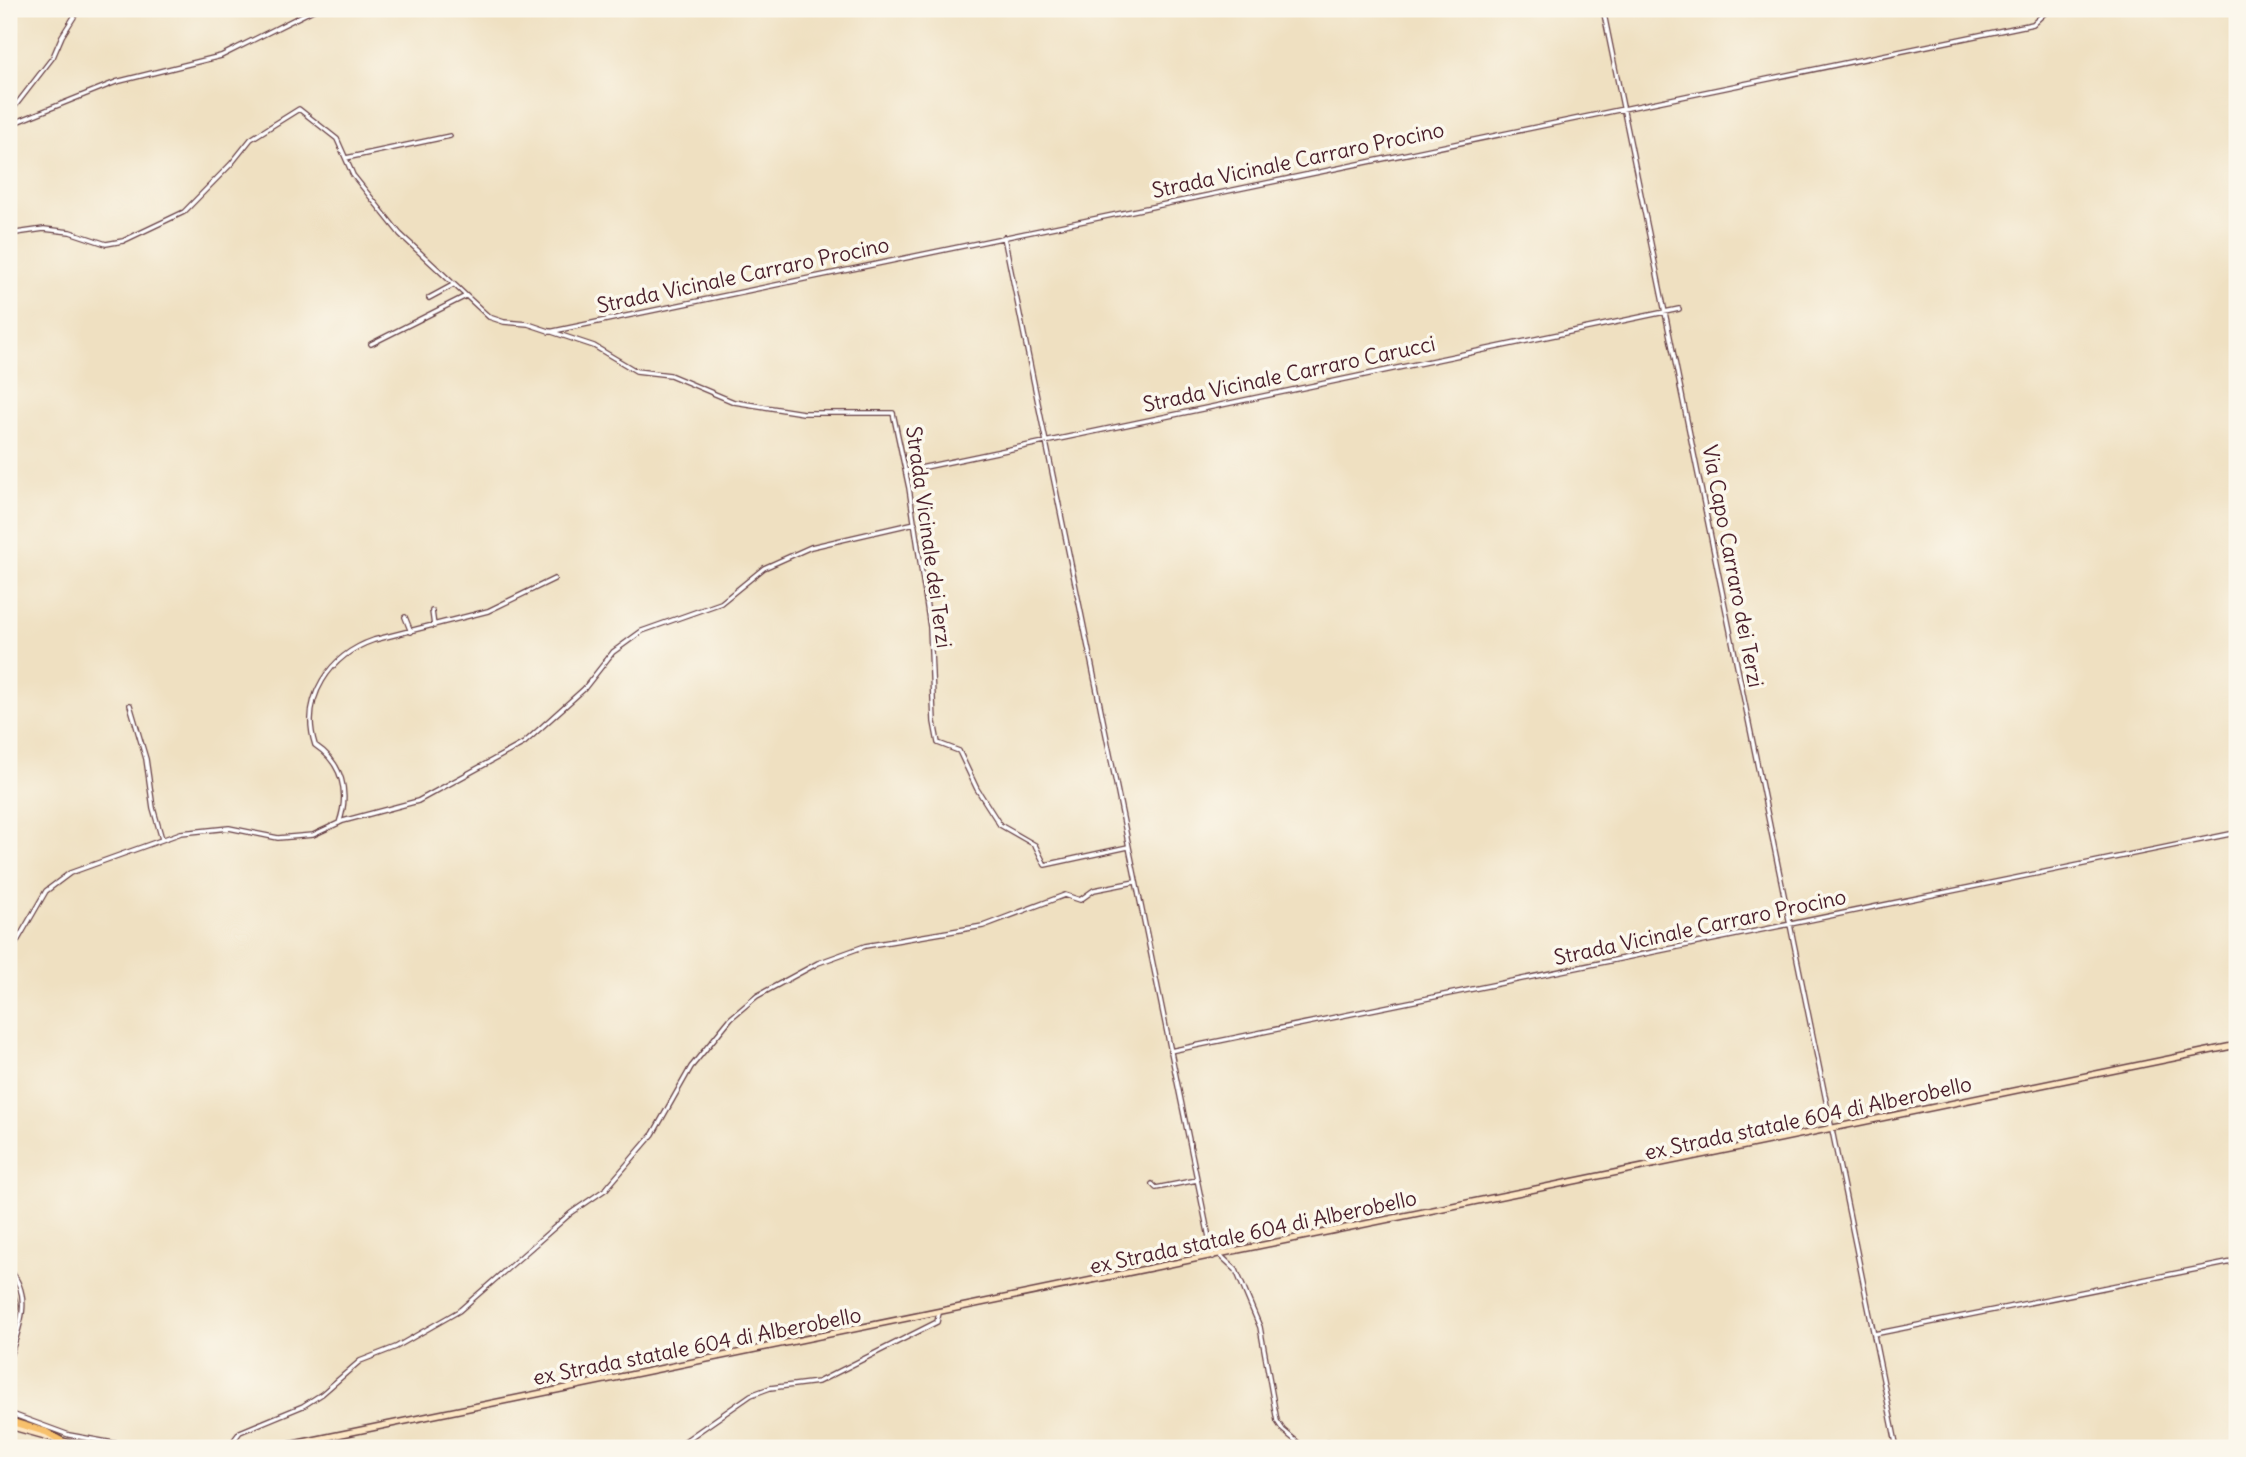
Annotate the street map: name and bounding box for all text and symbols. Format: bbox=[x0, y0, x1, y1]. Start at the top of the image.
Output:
street label: Strada Vicinale Carraro Procino bbox=[1149, 116, 1447, 204]
street label: Strada Vicinale Carraro Procino bbox=[594, 231, 892, 319]
street label: Strada Vicinale Carraro Carucci bbox=[1140, 330, 1438, 418]
street label: Strada Vicinale dei Terzi bbox=[900, 424, 958, 650]
street label: Via Capo Carraro dei Terzi bbox=[1696, 443, 1770, 689]
street label: Strada Vicinale Carraro Procino bbox=[1551, 883, 1849, 971]
street label: ex Strada statale 604 di Alberobello bbox=[1642, 1070, 1974, 1166]
street label: ex Strada statale 604 di Alberobello bbox=[1087, 1184, 1419, 1280]
street label: ex Strada statale 604 di Alberobello bbox=[531, 1301, 863, 1391]

